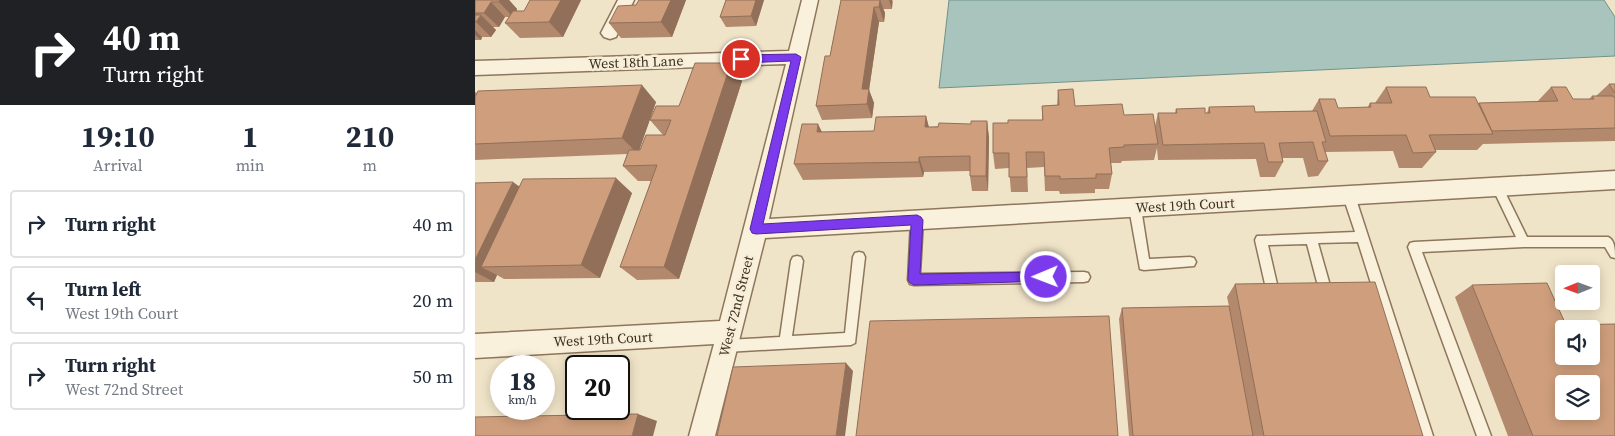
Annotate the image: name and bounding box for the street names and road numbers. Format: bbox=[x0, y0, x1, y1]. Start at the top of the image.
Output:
street label: West 18th Lane bbox=[588, 50, 684, 74]
street label: West 19th Court bbox=[1135, 192, 1235, 218]
street label: West 72nd Street bbox=[714, 253, 758, 359]
street label: West 19th Court bbox=[553, 326, 653, 352]

